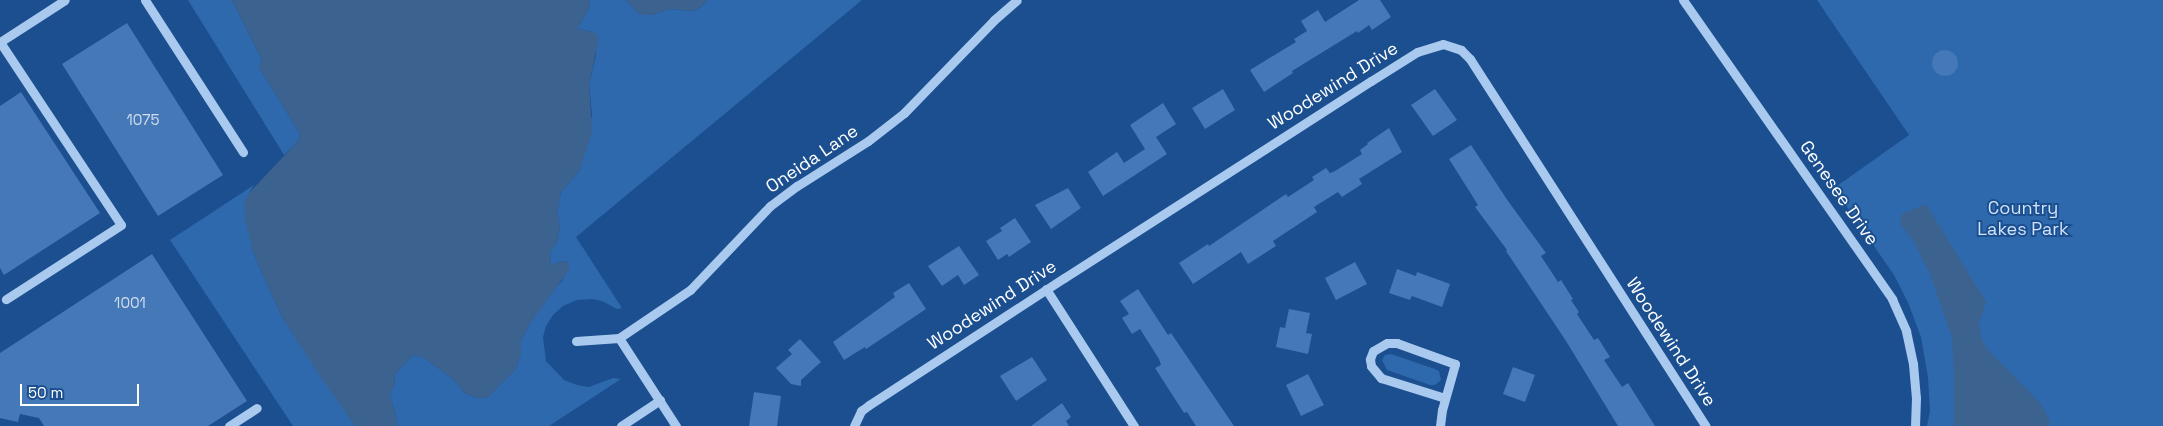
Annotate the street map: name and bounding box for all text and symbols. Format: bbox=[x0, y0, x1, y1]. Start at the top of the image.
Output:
street label: Woodewind Drive bbox=[1264, 37, 1402, 135]
house number: 1075 bbox=[126, 111, 160, 129]
street label: Oneida Lane bbox=[762, 120, 862, 198]
street label: Genesee Drive bbox=[1795, 137, 1883, 249]
park label: Country Lakes Park bbox=[1977, 198, 2069, 240]
street label: Woodewind Drive bbox=[924, 255, 1060, 355]
street label: Woodewind Drive bbox=[1621, 274, 1721, 410]
house number: 1001 bbox=[114, 294, 146, 312]
scale bar bbox=[22, 374, 141, 406]
text: 50 m bbox=[28, 383, 63, 402]

